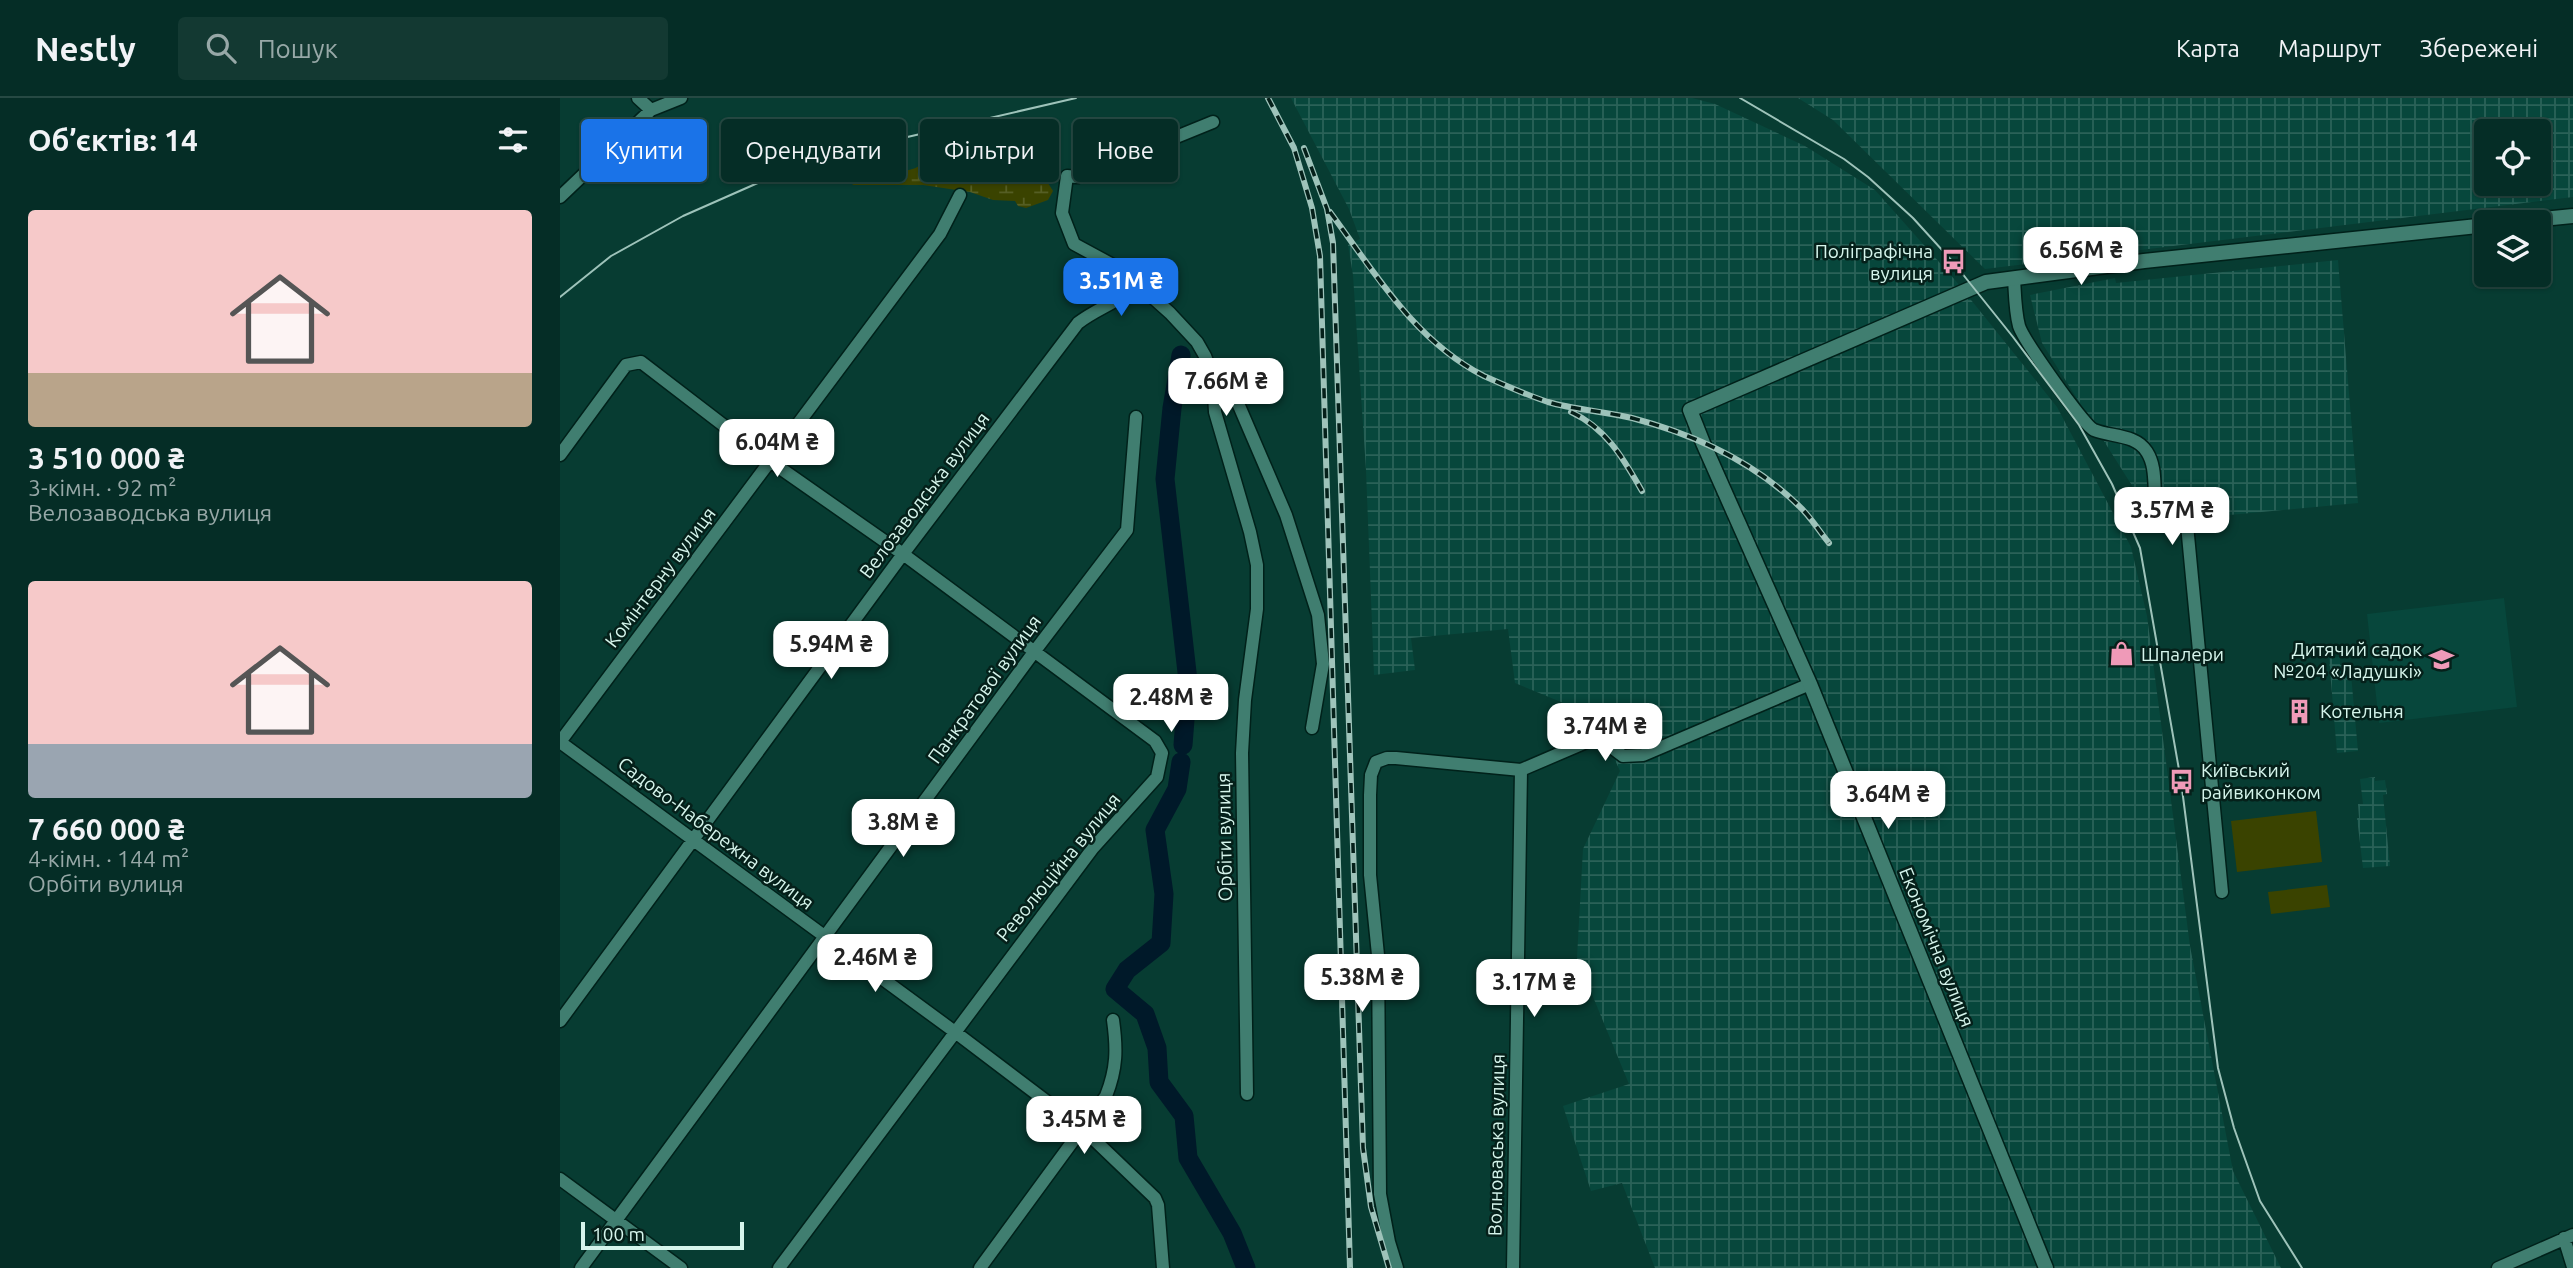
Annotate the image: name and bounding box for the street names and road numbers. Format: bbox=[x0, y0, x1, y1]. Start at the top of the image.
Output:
street label: Велозаводська вулиця bbox=[855, 408, 993, 582]
street label: Комінтерну вулиця bbox=[600, 503, 720, 651]
street label: Панкратової вулиця bbox=[923, 611, 1045, 767]
street label: Садово-Набережна вулиця bbox=[614, 752, 818, 914]
street label: Орбіти вулиця bbox=[1212, 773, 1236, 901]
street label: Революційна вулиця bbox=[991, 788, 1125, 946]
street label: Економічна вулиця bbox=[1895, 864, 1979, 1030]
street label: Волноваська вулиця bbox=[1483, 1054, 1509, 1236]

